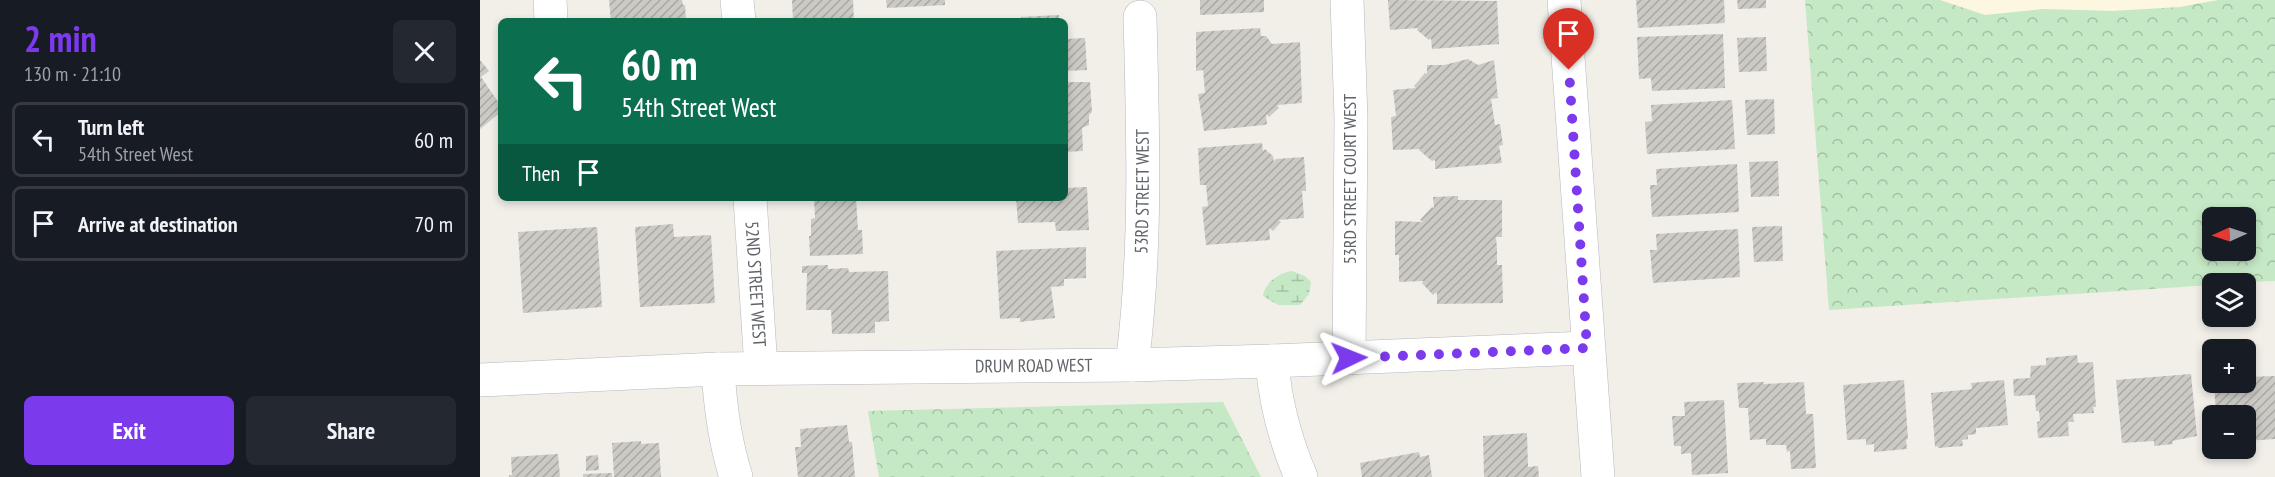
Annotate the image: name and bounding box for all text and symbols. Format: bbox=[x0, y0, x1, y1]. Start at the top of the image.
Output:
pin bbox=[1543, 8, 1594, 70]
text: 2 min bbox=[24, 15, 97, 62]
icon: arrive bbox=[1552, 17, 1585, 50]
button: close bbox=[393, 20, 456, 83]
text: 60 m bbox=[621, 37, 698, 92]
icon: left bbox=[522, 42, 600, 120]
text: 130 m · 21:10 bbox=[24, 61, 121, 87]
text: 54th Street West bbox=[621, 90, 776, 124]
street label: 53RD STREET COURT WEST bbox=[1338, 94, 1361, 264]
text: Turn left bbox=[78, 113, 144, 141]
icon: left bbox=[27, 123, 60, 156]
text: 60 m bbox=[414, 126, 453, 154]
street label: 53RD STREET WEST bbox=[1129, 129, 1154, 254]
text: 54th Street West bbox=[78, 141, 193, 167]
icon: arrive bbox=[572, 156, 605, 189]
text: Then bbox=[522, 159, 560, 187]
icon: arrive bbox=[27, 207, 60, 240]
north arrow bbox=[2202, 207, 2256, 261]
map controls bbox=[2202, 207, 2256, 459]
text: Arrive at destination bbox=[78, 210, 238, 238]
text: 70 m bbox=[414, 210, 453, 238]
street label: 52ND STREET WEST bbox=[741, 220, 772, 347]
button: layers bbox=[2202, 273, 2256, 327]
position arrow bbox=[1317, 326, 1381, 390]
button: + bbox=[2202, 339, 2256, 393]
street label: DRUM ROAD WEST bbox=[975, 353, 1093, 378]
button: Exit bbox=[24, 396, 234, 465]
button: Share bbox=[246, 396, 456, 465]
button: − bbox=[2202, 405, 2256, 459]

